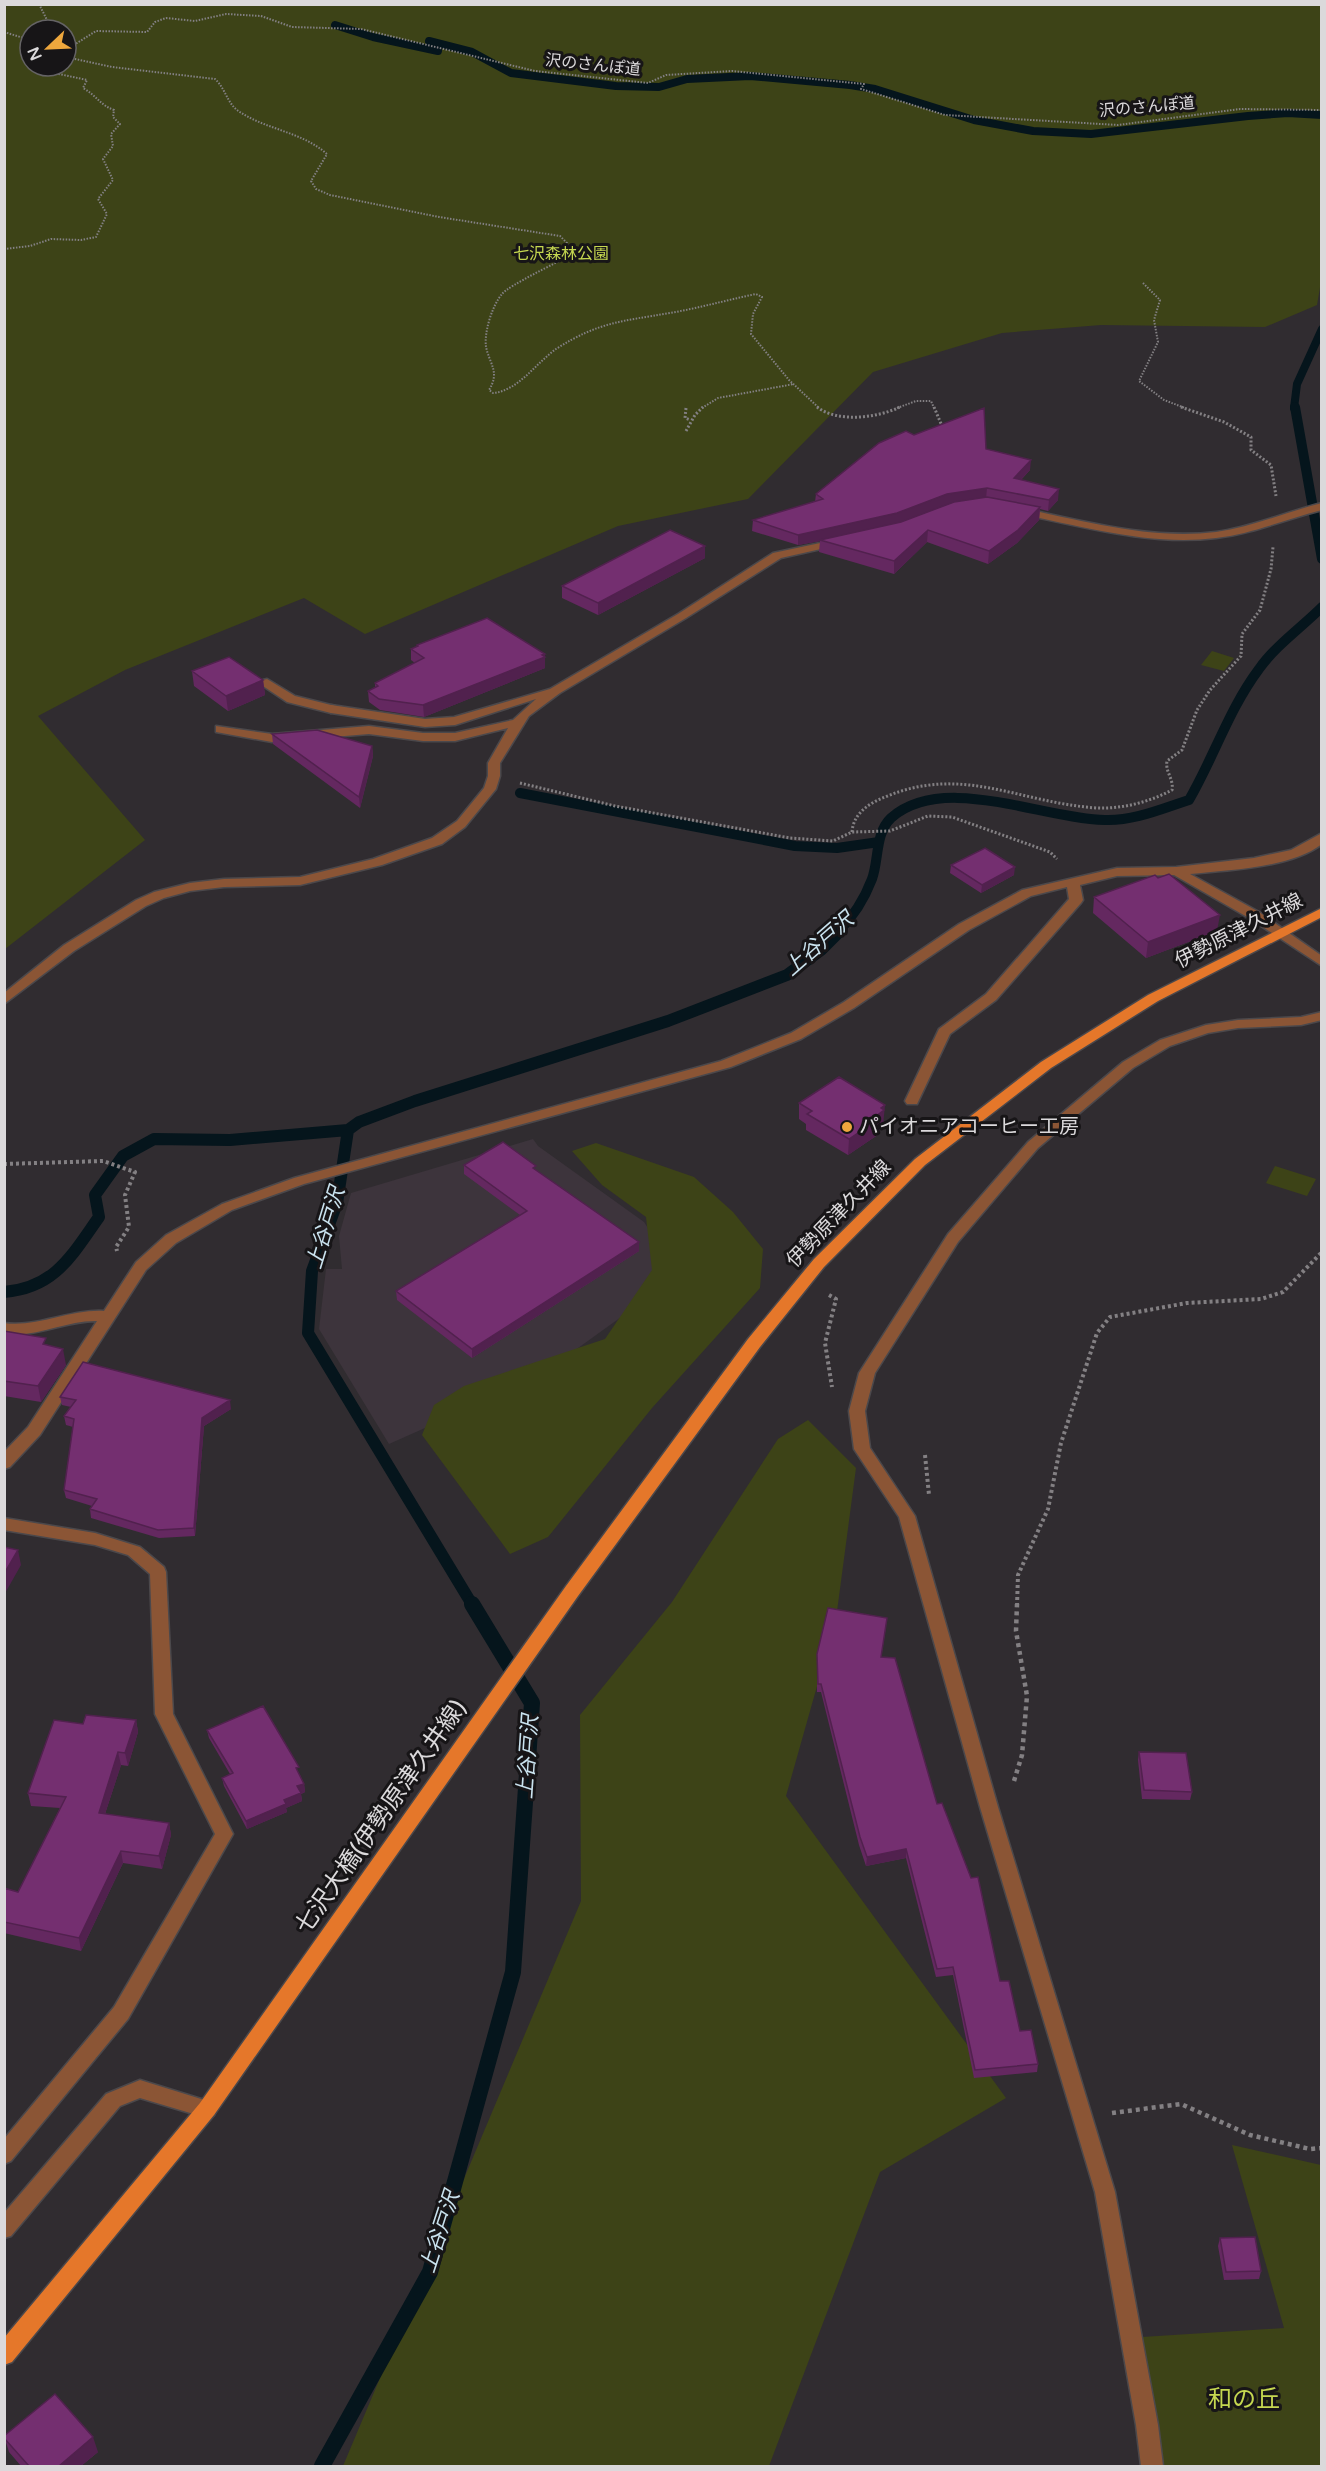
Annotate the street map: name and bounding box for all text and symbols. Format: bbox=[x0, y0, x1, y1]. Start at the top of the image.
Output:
north arrow bbox=[18, 18, 78, 78]
text: N bbox=[23, 44, 47, 63]
street label: 沢のさんぽ道 bbox=[544, 50, 642, 80]
street label: 沢のさんぽ道 bbox=[1098, 93, 1196, 121]
park label: 七沢森林公園 bbox=[513, 244, 609, 264]
street label: 伊勢原津久井線 bbox=[1171, 889, 1307, 973]
water label: 上谷戸沢 bbox=[779, 905, 861, 981]
place label: パイオニアコーヒー工房 bbox=[859, 1115, 1079, 1139]
marker: パイオニアコーヒー工房 bbox=[840, 1120, 854, 1134]
street label: 伊勢原津久井線 bbox=[782, 1155, 896, 1273]
water label: 上谷戸沢 bbox=[302, 1181, 351, 1272]
street label: 七沢大橋(伊勢原津久井線) bbox=[289, 1694, 473, 1940]
water label: 上谷戸沢 bbox=[513, 1711, 544, 1800]
water label: 上谷戸沢 bbox=[415, 2185, 466, 2276]
park label: 和の丘 bbox=[1208, 2385, 1280, 2414]

